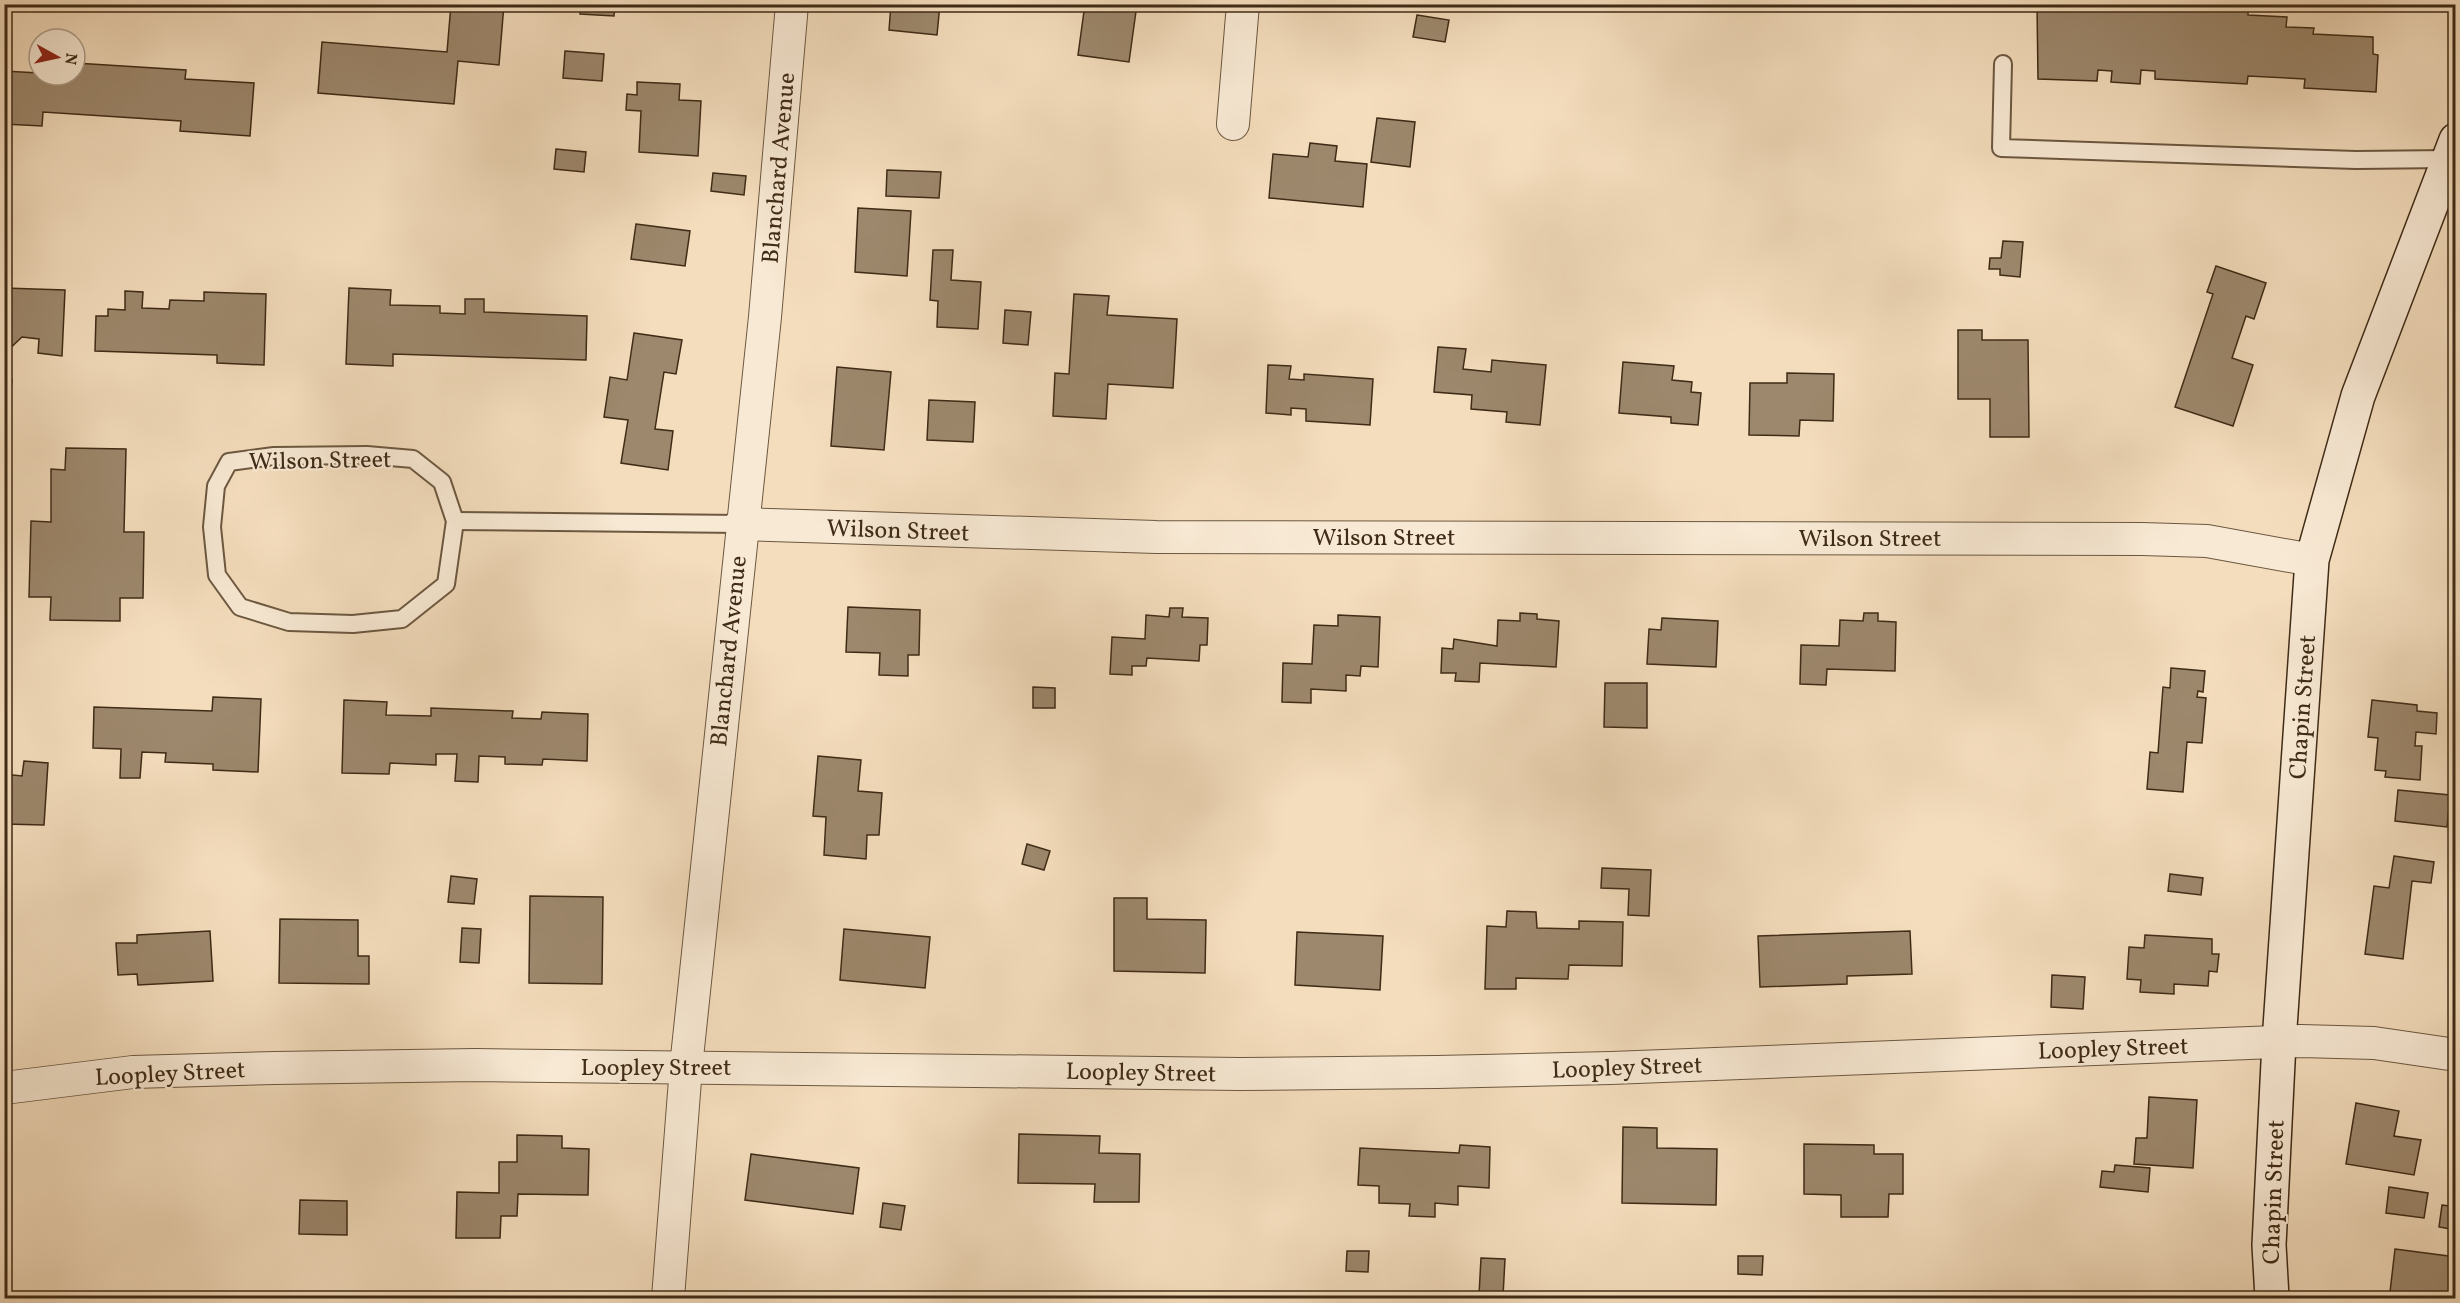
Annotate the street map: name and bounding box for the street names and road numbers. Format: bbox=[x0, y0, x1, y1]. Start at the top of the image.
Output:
street label: Blanchard Avenue bbox=[755, 71, 805, 265]
street label: Wilson Street bbox=[248, 444, 392, 480]
street label: Wilson Street bbox=[826, 513, 970, 551]
street label: Wilson Street bbox=[1313, 522, 1455, 556]
street label: Wilson Street bbox=[1799, 523, 1941, 557]
street label: Blanchard Avenue bbox=[703, 554, 757, 748]
street label: Chapin Street bbox=[2282, 634, 2326, 781]
street label: Loopley Street bbox=[2037, 1030, 2189, 1070]
street label: Loopley Street bbox=[1551, 1049, 1703, 1089]
street label: Loopley Street bbox=[581, 1052, 731, 1086]
street label: Loopley Street bbox=[94, 1054, 246, 1096]
street label: Loopley Street bbox=[1065, 1056, 1217, 1092]
street label: Chapin Street bbox=[2255, 1119, 2295, 1265]

